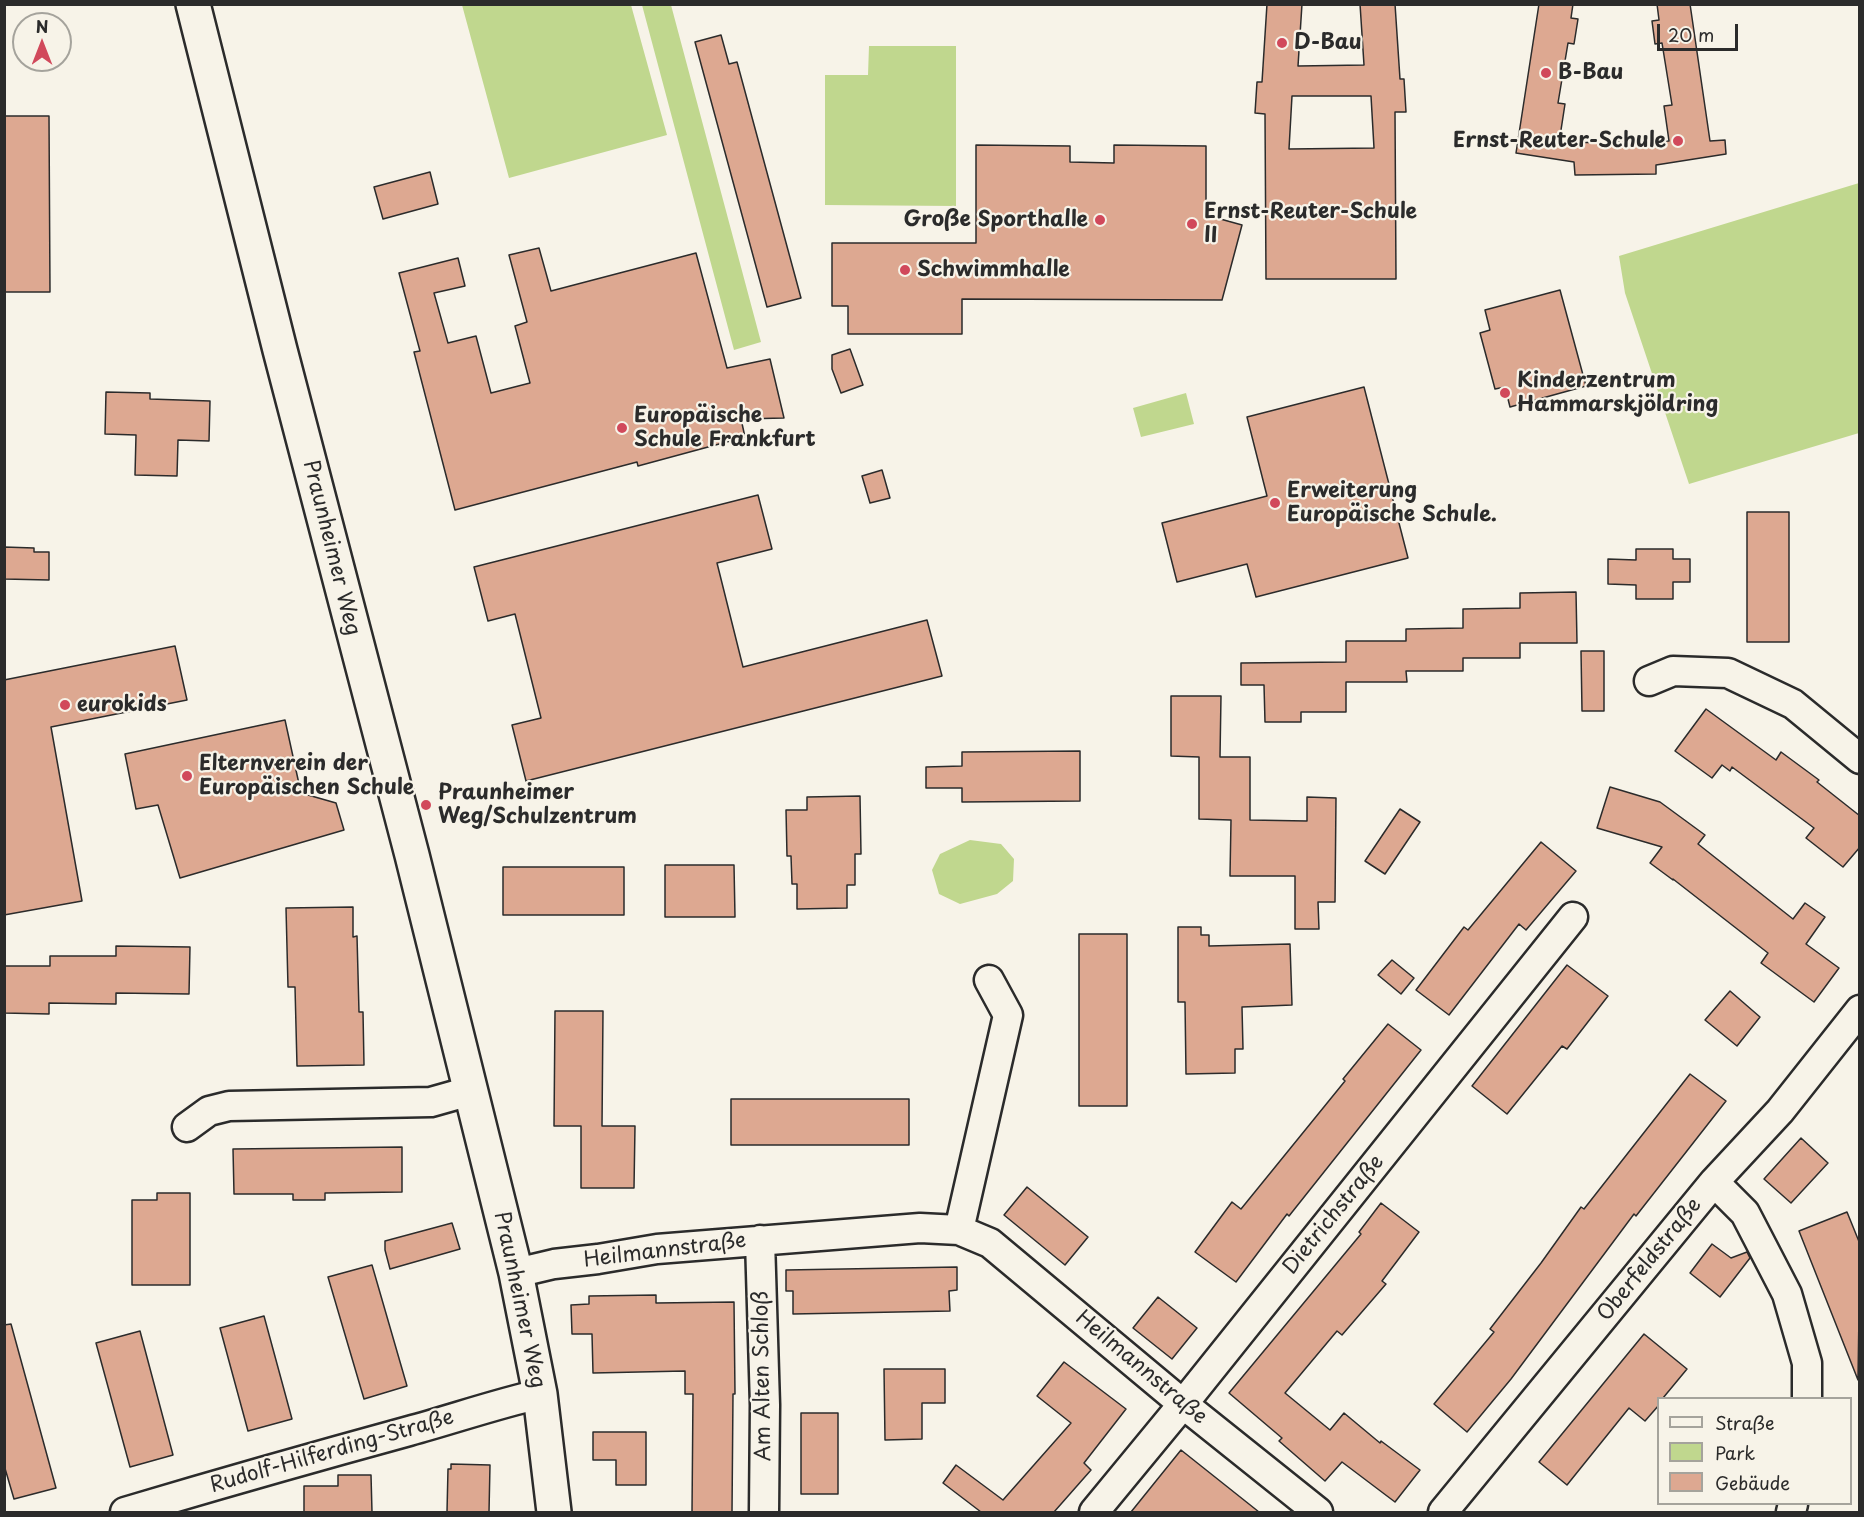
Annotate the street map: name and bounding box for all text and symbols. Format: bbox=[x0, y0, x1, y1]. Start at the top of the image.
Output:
north arrow bbox=[12, 12, 72, 72]
scale bar bbox=[1660, 12, 1741, 50]
text: N bbox=[36, 14, 48, 38]
text: 20 m bbox=[1668, 21, 1714, 48]
place label: D-Bau bbox=[1294, 30, 1362, 56]
marker: D-Bau bbox=[1275, 36, 1289, 50]
place label: B-Bau bbox=[1558, 60, 1623, 86]
marker: B-Bau bbox=[1539, 66, 1553, 80]
place label: Ernst-Reuter-Schule bbox=[1453, 128, 1666, 154]
marker: Ernst-Reuter-Schule bbox=[1671, 134, 1685, 148]
place label: Ernst-Reuter-Schule II bbox=[1204, 199, 1417, 249]
place label: Große Sporthalle bbox=[903, 207, 1088, 233]
marker: Große Sporthalle bbox=[1093, 213, 1107, 227]
marker: Ernst-Reuter-Schule II bbox=[1185, 217, 1199, 231]
place label: Schwimmhalle bbox=[917, 257, 1070, 283]
marker: Schwimmhalle bbox=[898, 263, 912, 277]
place label: Kinderzentrum Hammarskjöldring bbox=[1517, 368, 1718, 418]
marker: Kinderzentrum Hammarskjöldring bbox=[1498, 386, 1512, 400]
place label: Europäische Schule Frankfurt bbox=[634, 403, 816, 453]
marker: Europäische Schule Frankfurt bbox=[615, 421, 629, 435]
street label: Praunheimer Weg bbox=[297, 458, 365, 638]
place label: Erweiterung Europäische Schule. bbox=[1287, 478, 1497, 528]
marker: Erweiterung Europäische Schule. bbox=[1268, 496, 1282, 510]
place label: eurokids bbox=[77, 692, 167, 718]
marker: eurokids bbox=[58, 698, 72, 712]
place label: Elternverein der Europäischen Schule bbox=[199, 751, 414, 801]
marker: Elternverein der Europäischen Schule bbox=[180, 769, 194, 783]
place label: Praunheimer Weg/Schulzentrum bbox=[438, 780, 637, 830]
marker: Praunheimer Weg/Schulzentrum bbox=[419, 798, 433, 812]
street label: Dietrichstraße bbox=[1278, 1150, 1390, 1280]
street label: Oberfeldstraße bbox=[1593, 1193, 1707, 1327]
street label: Praunheimer Weg bbox=[488, 1210, 550, 1390]
street label: Heilmannstraße bbox=[582, 1229, 748, 1273]
street label: Am Alten Schloß bbox=[749, 1290, 777, 1462]
street label: Heilmannstraße bbox=[1070, 1306, 1212, 1430]
legend bbox=[1657, 1397, 1852, 1505]
street label: Rudolf-Hilferding-Straße bbox=[207, 1405, 457, 1499]
text: Straße bbox=[1715, 1409, 1775, 1436]
text: Park bbox=[1715, 1439, 1755, 1466]
text: Gebäude bbox=[1715, 1469, 1790, 1496]

